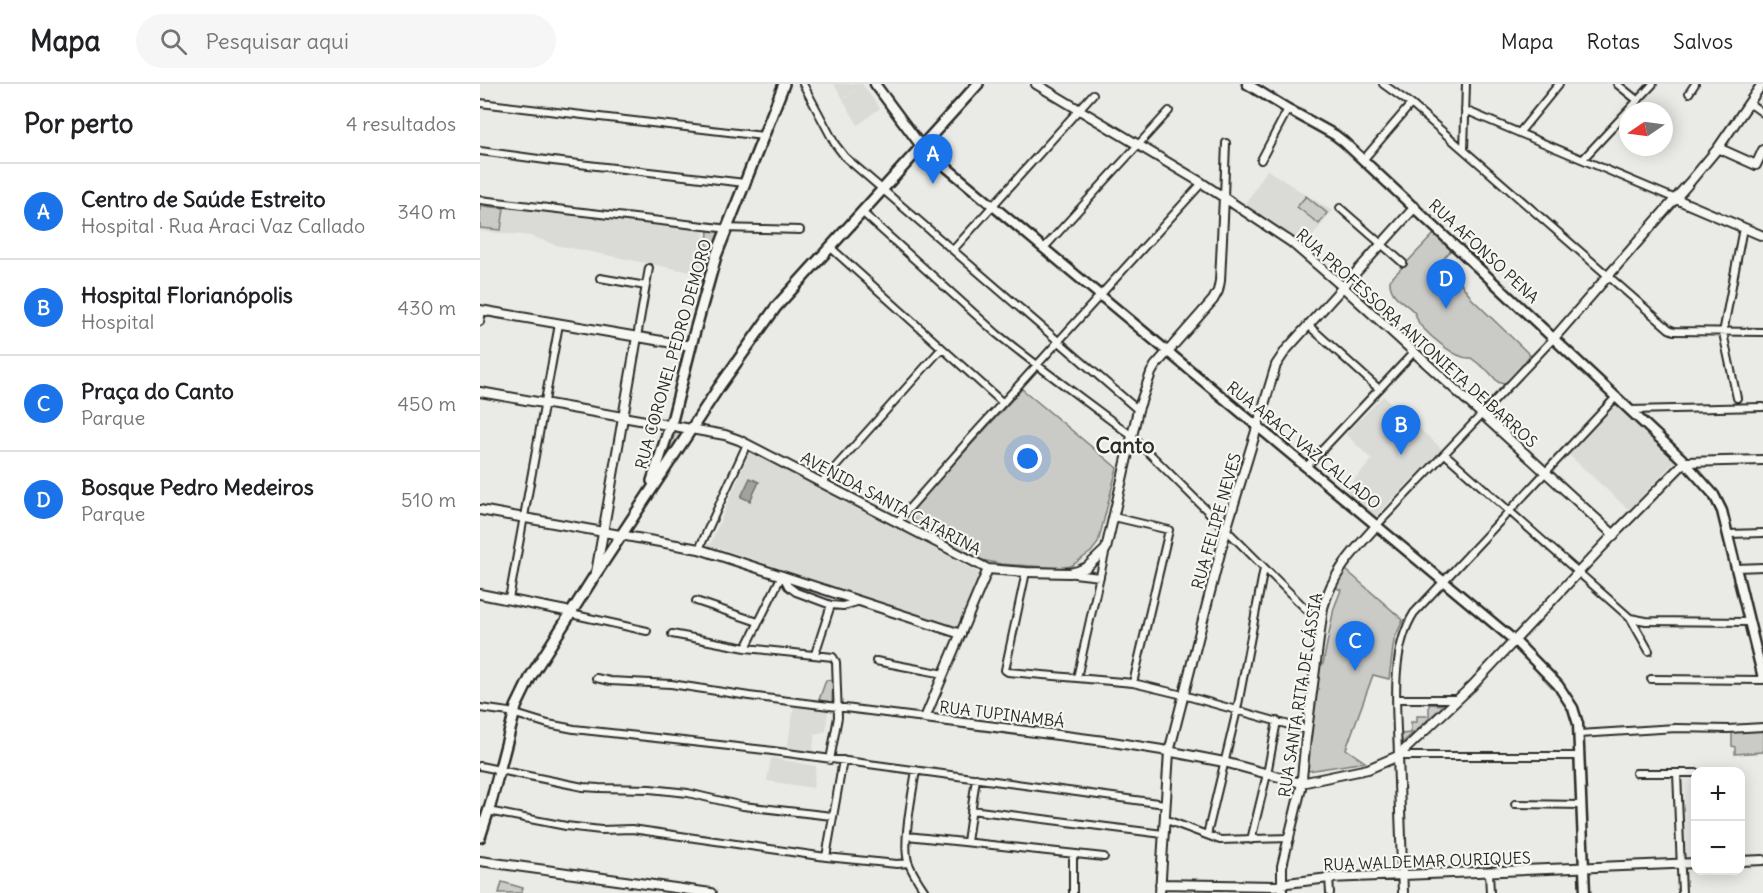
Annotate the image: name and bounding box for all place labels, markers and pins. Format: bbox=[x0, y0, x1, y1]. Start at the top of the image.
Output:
pin: A bbox=[914, 135, 952, 184]
pin: D bbox=[1426, 260, 1466, 309]
pin: B bbox=[1382, 406, 1420, 455]
pin: C bbox=[1336, 622, 1374, 671]

